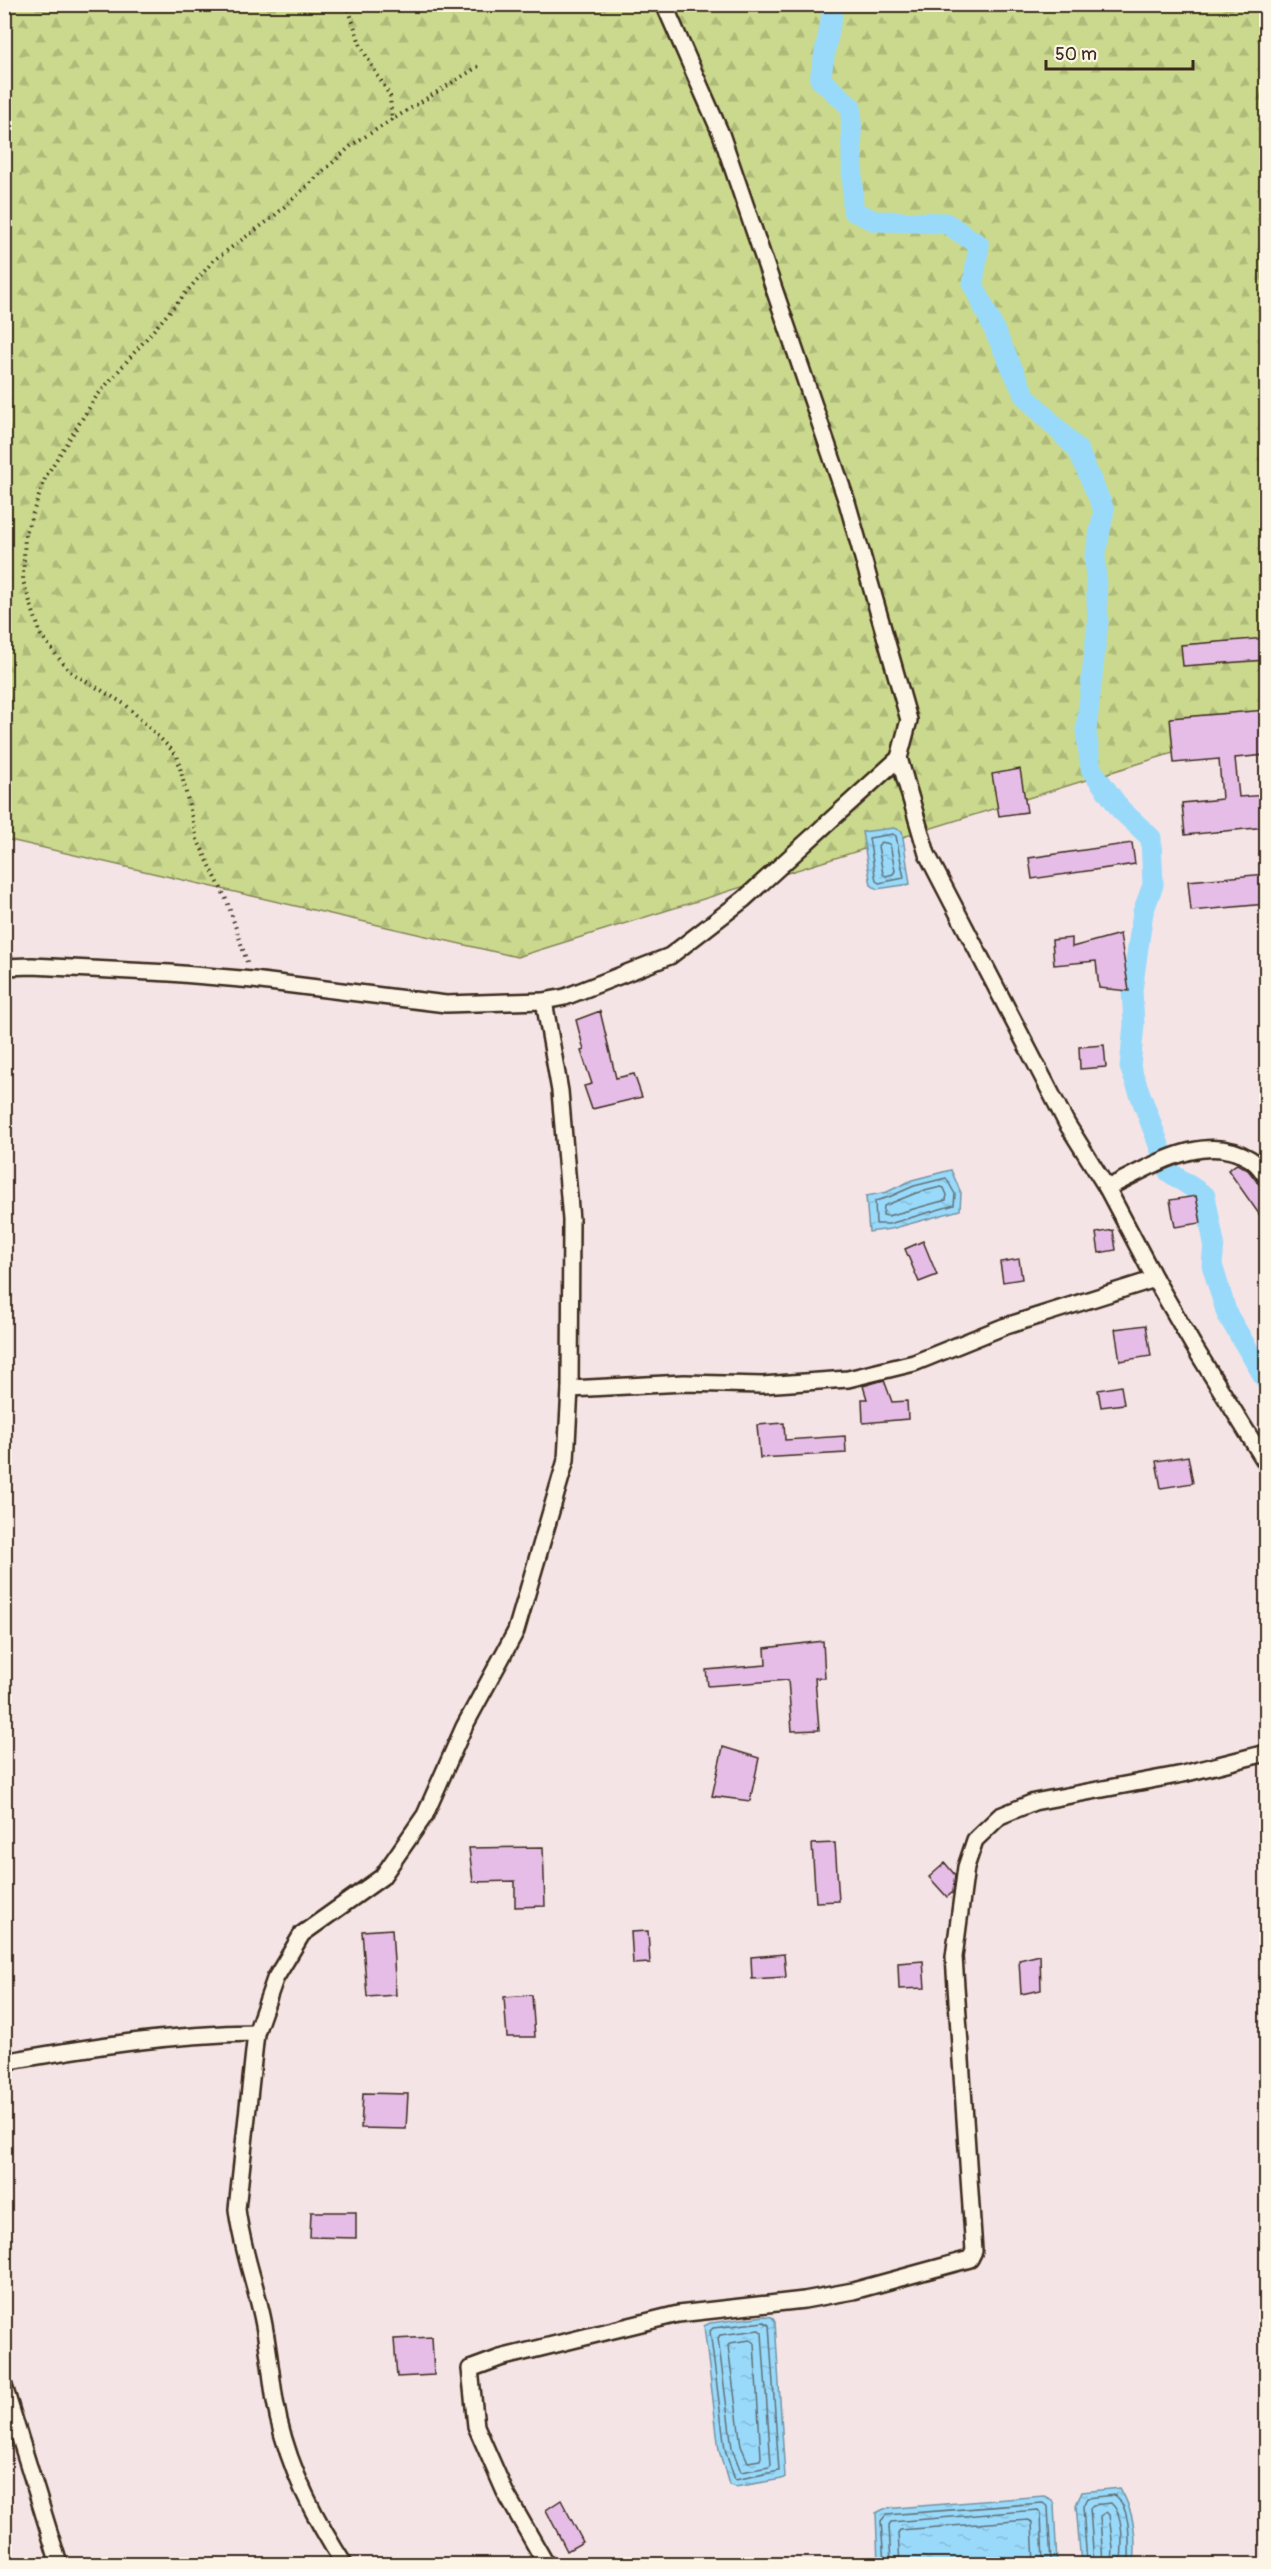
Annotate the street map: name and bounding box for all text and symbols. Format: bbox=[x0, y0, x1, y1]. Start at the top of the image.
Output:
scale bar bbox=[1046, 33, 1193, 71]
text: 50 m bbox=[1055, 43, 1097, 66]

